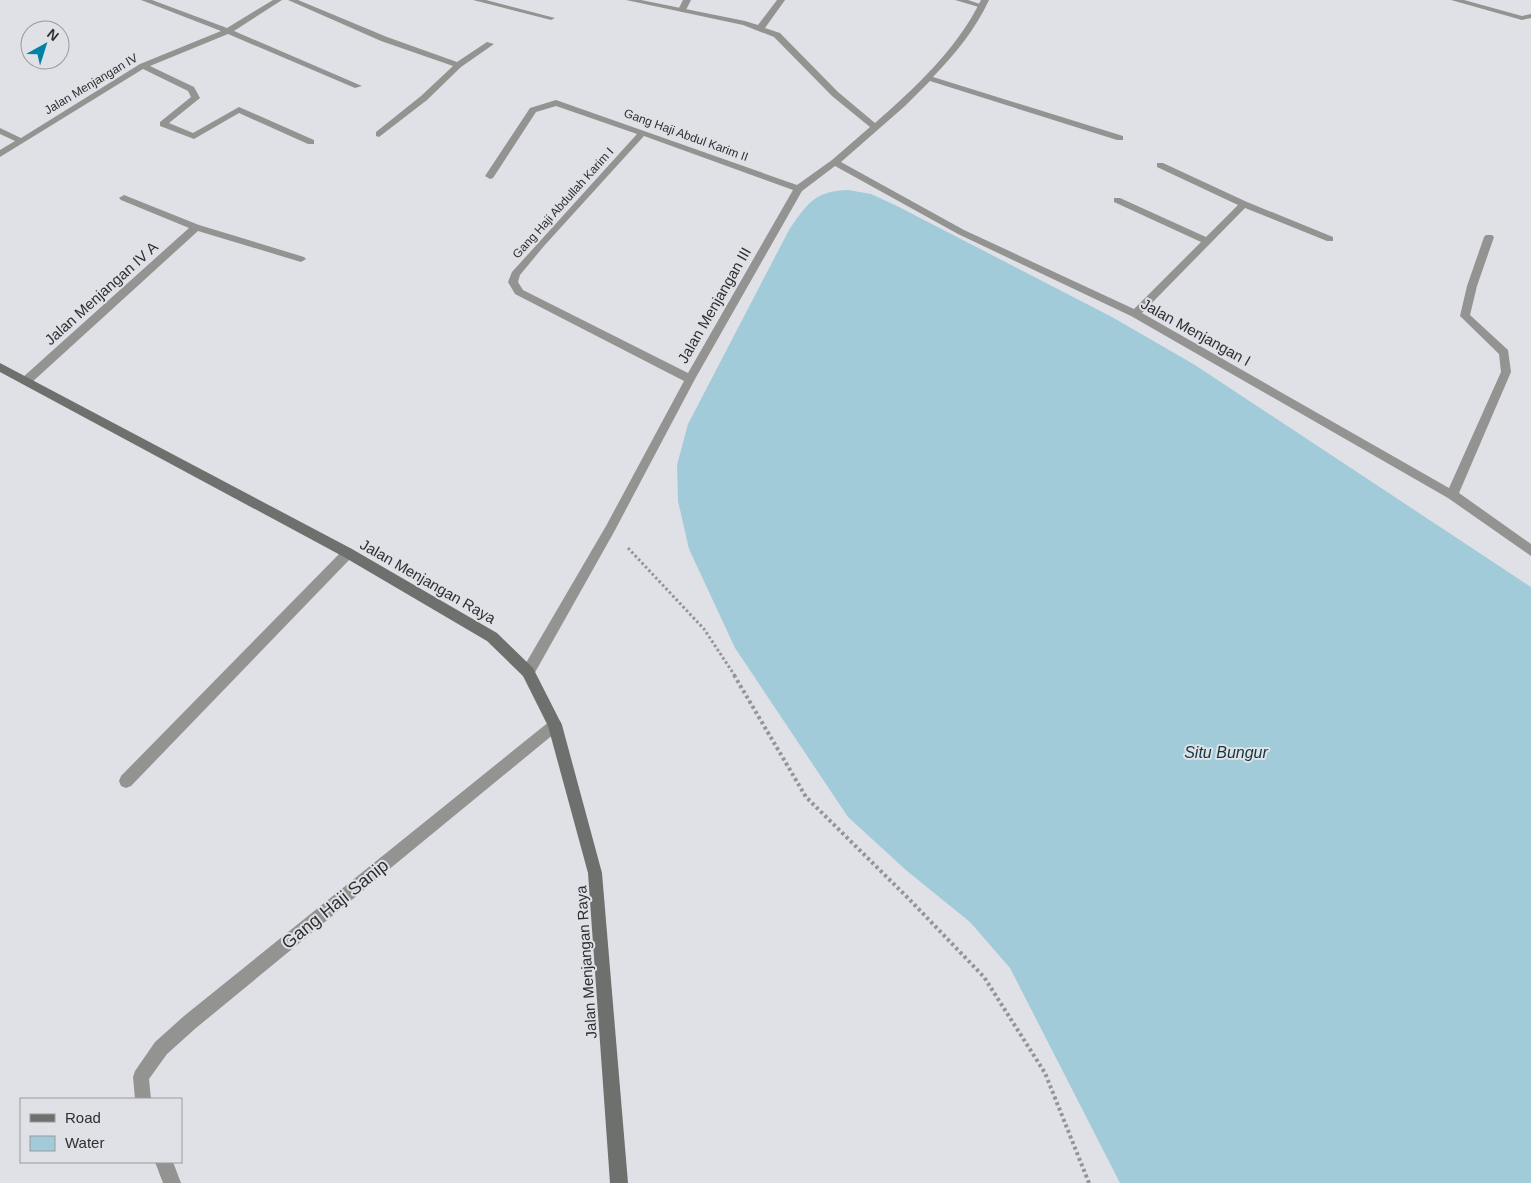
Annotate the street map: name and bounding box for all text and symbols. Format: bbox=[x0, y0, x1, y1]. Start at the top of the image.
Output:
north arrow bbox=[20, 20, 70, 70]
text: N bbox=[44, 25, 62, 44]
street label: Jalan Menjangan IV bbox=[42, 51, 140, 117]
street label: Gang Haji Abdul Karim II bbox=[622, 106, 750, 164]
street label: Gang Haji Abdullah Karim I bbox=[510, 145, 616, 261]
street label: Jalan Menjangan IV A bbox=[41, 238, 161, 348]
street label: Jalan Menjangan III bbox=[674, 244, 754, 366]
street label: Jalan Menjangan I bbox=[1138, 295, 1254, 369]
street label: Jalan Menjangan Raya bbox=[357, 535, 499, 627]
water label: Situ Bungur bbox=[1184, 744, 1268, 761]
street label: Gang Haji Sanip bbox=[278, 855, 392, 953]
street label: Jalan Menjangan Raya bbox=[572, 884, 600, 1039]
legend bbox=[20, 1098, 182, 1163]
text: Road bbox=[65, 1109, 101, 1126]
text: Water bbox=[65, 1134, 104, 1151]

